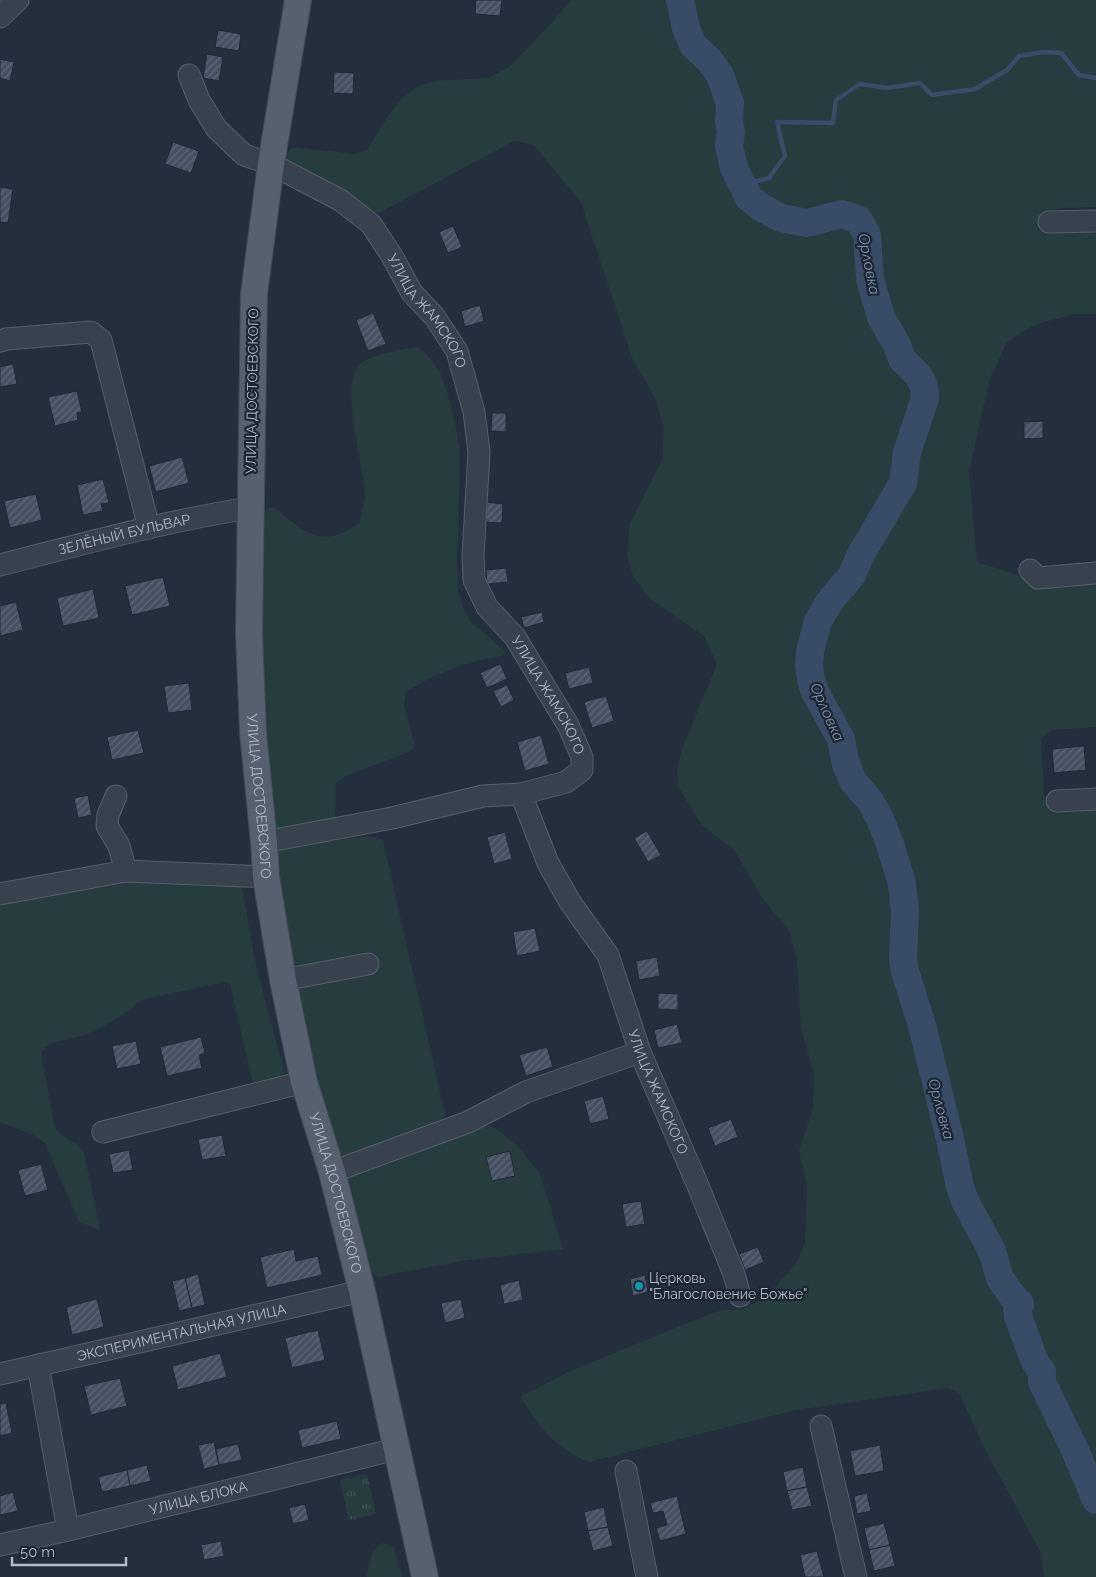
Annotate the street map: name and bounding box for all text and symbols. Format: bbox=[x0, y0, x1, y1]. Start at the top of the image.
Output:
water label: Орловка bbox=[854, 232, 884, 296]
street label: УЛИЦА ЖАМСКОГО bbox=[384, 251, 469, 369]
street label: УЛИЦА ДОСТОЕВСКОГО bbox=[243, 308, 261, 474]
street label: ЗЕЛЁНЫЙ БУЛЬВАР bbox=[57, 511, 192, 558]
street label: УЛИЦА ЖАМСКОГО bbox=[508, 633, 588, 757]
water label: Орловка bbox=[806, 680, 848, 744]
street label: УЛИЦА ДОСТОЕВСКОГО bbox=[244, 713, 274, 879]
street label: УЛИЦА ЖАМСКОГО bbox=[625, 1027, 691, 1157]
water label: Орловка bbox=[924, 1077, 958, 1141]
street label: УЛИЦА ДОСТОЕВСКОГО bbox=[306, 1111, 365, 1275]
place label: Церковь "Благословение Божье" bbox=[649, 1270, 807, 1302]
marker: Церковь "Благословение Божье" bbox=[633, 1280, 645, 1292]
street label: ЭКСПЕРИМЕНТАЛЬНАЯ УЛИЦА bbox=[75, 1301, 288, 1364]
street label: УЛИЦА БЛОКА bbox=[148, 1478, 250, 1518]
scale bar bbox=[12, 1534, 126, 1566]
text: 50 m bbox=[20, 1543, 55, 1561]

